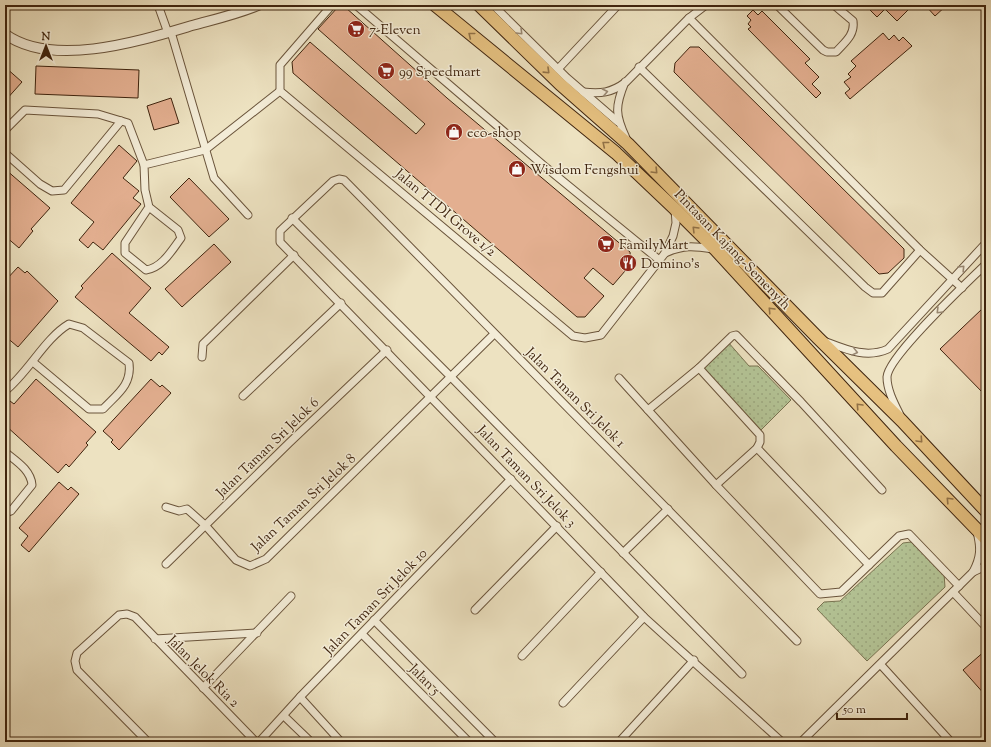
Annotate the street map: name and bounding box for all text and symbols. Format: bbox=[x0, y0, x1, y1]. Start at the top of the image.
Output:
supermarket icon: 7-Eleven bbox=[346, 19, 366, 39]
place label: 7-Eleven bbox=[369, 21, 421, 41]
north arrow bbox=[26, 26, 66, 66]
one-way arrow bbox=[515, 27, 523, 35]
text: N bbox=[41, 29, 51, 45]
one-way arrow bbox=[468, 32, 476, 39]
supermarket icon: 99 Speedmart bbox=[376, 61, 396, 81]
place label: 99 Speedmart bbox=[399, 63, 481, 83]
one-way arrow bbox=[542, 66, 550, 74]
one-way arrow bbox=[602, 88, 609, 97]
shop icon: eco-shop bbox=[444, 122, 464, 142]
place label: eco-shop bbox=[467, 124, 521, 144]
one-way arrow bbox=[603, 142, 610, 149]
shop icon: Wisdom Fengshui bbox=[507, 159, 527, 179]
place label: Wisdom Fengshui bbox=[530, 161, 639, 181]
street label: Jalan TTDI Grove 1/2 bbox=[389, 164, 500, 262]
one-way arrow bbox=[650, 166, 658, 174]
street label: Pintasan Kajang-Semenyih bbox=[669, 186, 795, 315]
one-way arrow bbox=[692, 226, 700, 234]
supermarket icon: FamilyMart bbox=[596, 234, 616, 254]
place label: FamilyMart bbox=[619, 236, 688, 256]
restaurant icon: Domino's bbox=[618, 253, 638, 273]
place label: Domino's bbox=[641, 255, 699, 275]
one-way arrow bbox=[957, 265, 964, 273]
one-way arrow bbox=[936, 306, 944, 314]
one-way arrow bbox=[768, 307, 776, 315]
street label: Jalan Taman Sri Jelok 1 bbox=[519, 343, 629, 453]
one-way arrow bbox=[851, 347, 858, 355]
street label: Jalan Taman Sri Jelok 6 bbox=[212, 394, 324, 504]
one-way arrow bbox=[856, 403, 864, 411]
street label: Jalan Taman Sri Jelok 3 bbox=[471, 421, 580, 533]
one-way arrow bbox=[915, 435, 923, 443]
street label: Jalan Taman Sri Jelok 8 bbox=[247, 450, 361, 558]
one-way arrow bbox=[946, 497, 953, 505]
street label: Jalan Taman Sri Jelok 10 bbox=[319, 545, 433, 661]
street label: Jalan Jelok Ria 2 bbox=[161, 631, 243, 713]
street label: Jalan 5 bbox=[403, 660, 444, 701]
scale bar bbox=[837, 695, 907, 721]
text: 50 m bbox=[842, 701, 866, 719]

